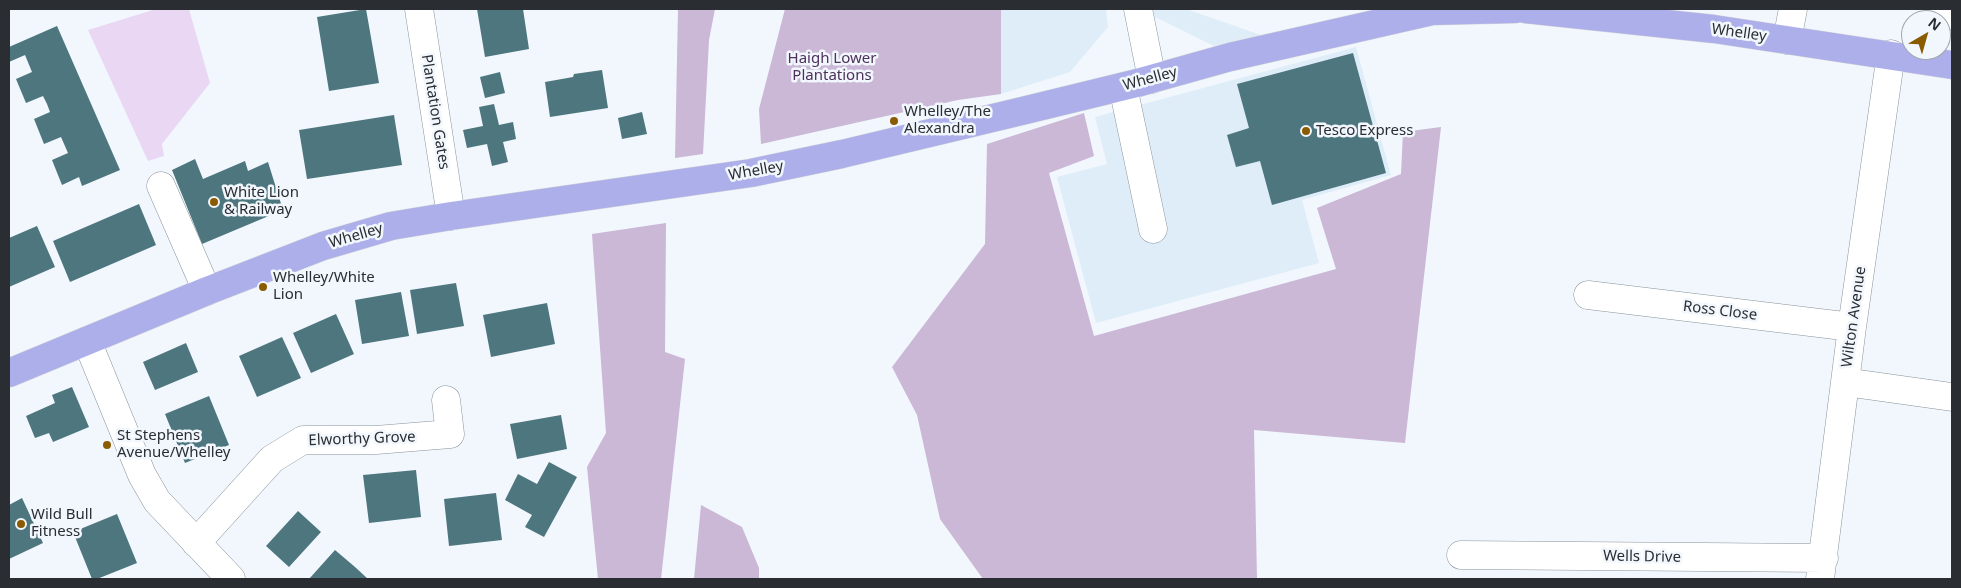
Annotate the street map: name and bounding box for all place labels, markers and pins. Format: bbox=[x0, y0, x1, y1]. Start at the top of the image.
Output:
place label: Whelley/The Alexandra bbox=[904, 103, 991, 138]
marker: Whelley/The Alexandra bbox=[888, 115, 900, 127]
place label: Tesco Express bbox=[1316, 122, 1413, 140]
marker: Tesco Express bbox=[1300, 125, 1312, 137]
place label: White Lion & Railway bbox=[224, 184, 299, 219]
marker: White Lion & Railway bbox=[208, 196, 220, 208]
place label: Whelley/White Lion bbox=[273, 269, 375, 304]
marker: Whelley/White Lion bbox=[257, 281, 269, 293]
place label: St Stephens Avenue/Whelley bbox=[117, 427, 230, 462]
marker: St Stephens Avenue/Whelley bbox=[101, 439, 113, 451]
place label: Wild Bull Fitness bbox=[31, 506, 93, 541]
marker: Wild Bull Fitness bbox=[15, 518, 27, 530]

